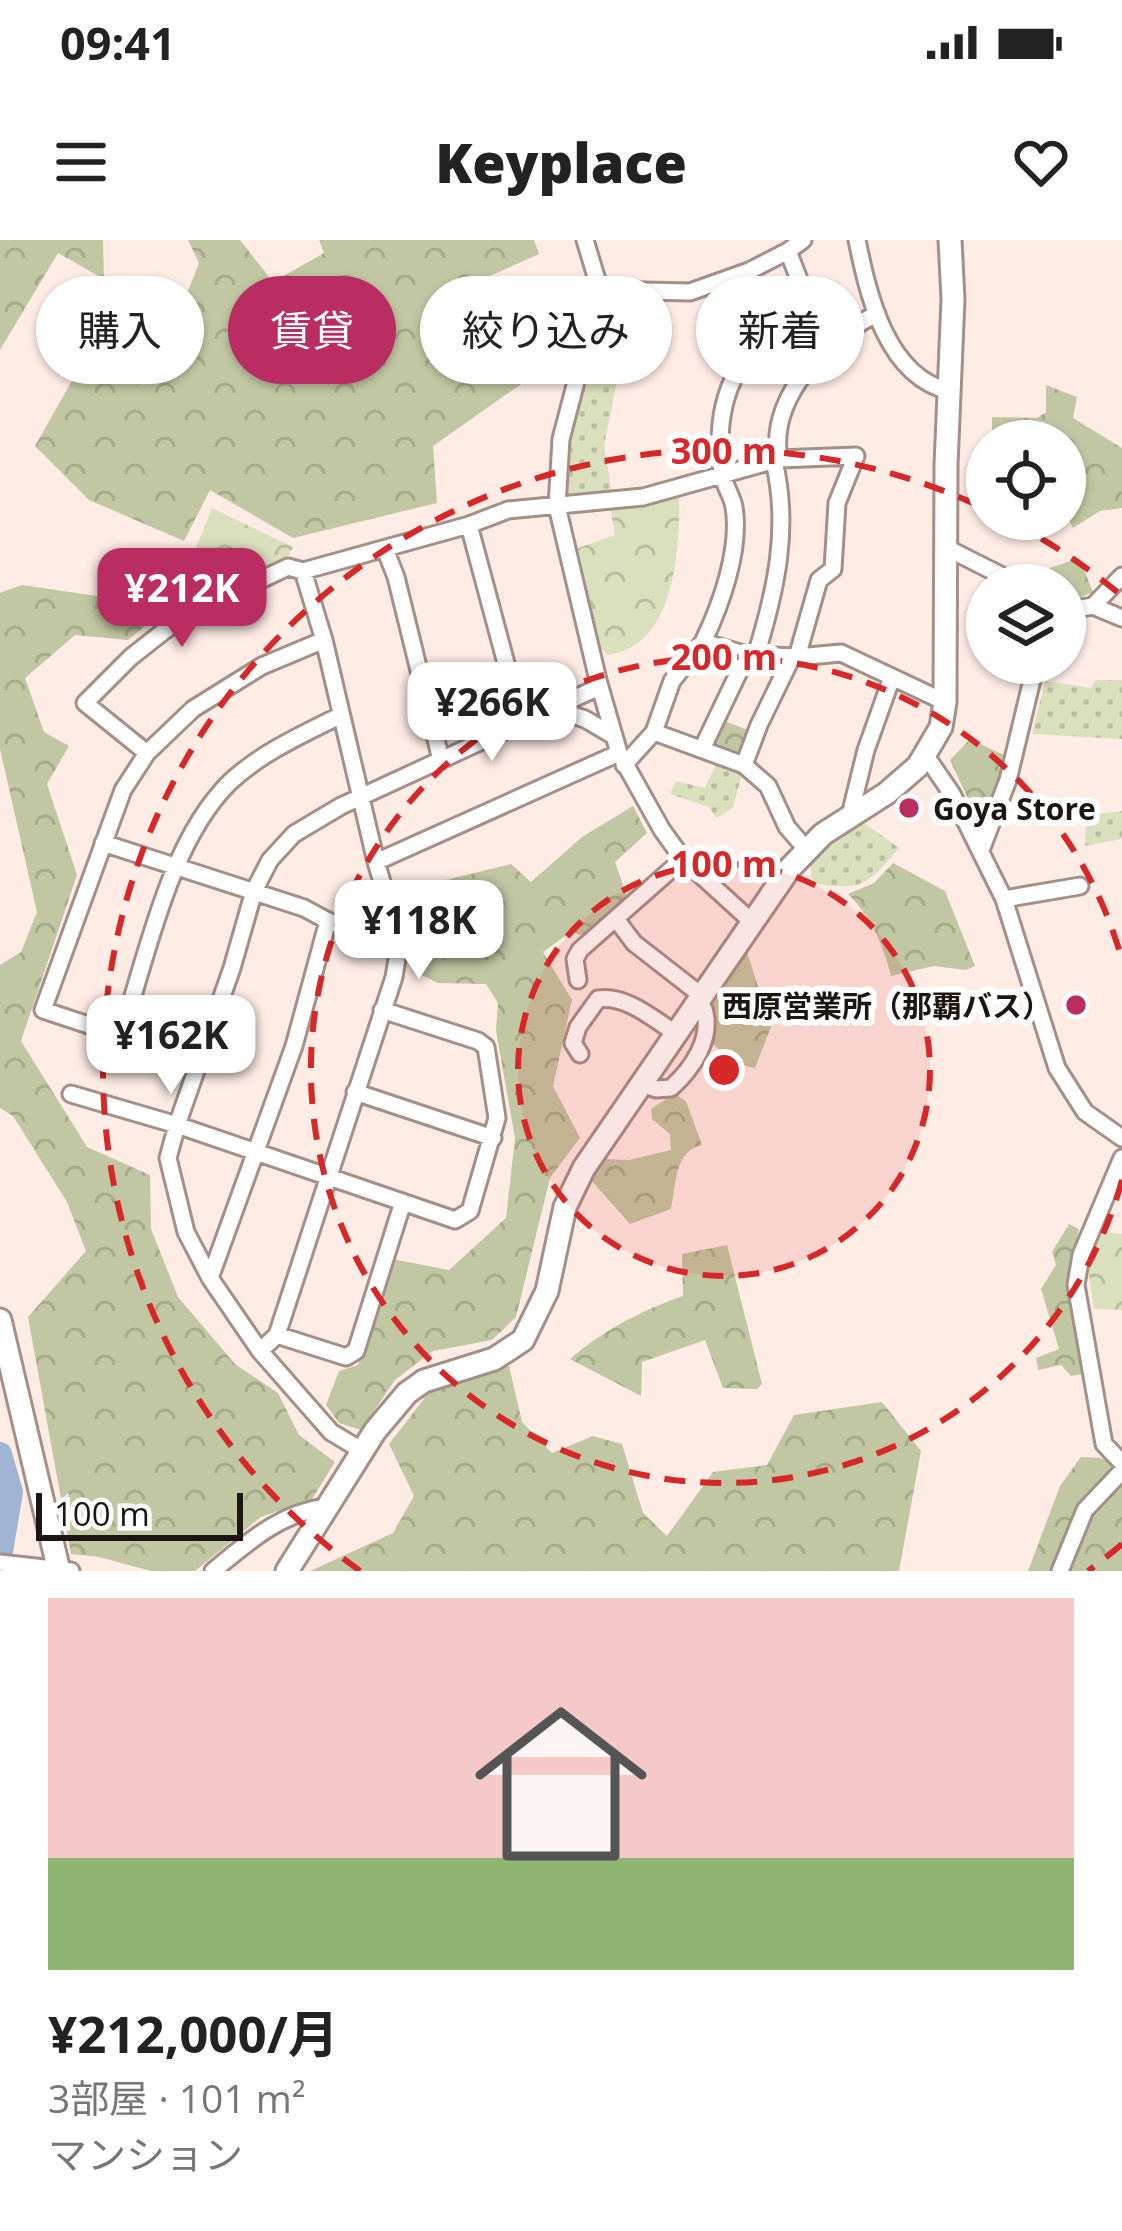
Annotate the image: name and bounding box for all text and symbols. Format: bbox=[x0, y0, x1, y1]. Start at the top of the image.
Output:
text: 09:41 bbox=[60, 12, 176, 73]
text: Keyplace bbox=[435, 125, 687, 199]
icon: menu bbox=[48, 129, 114, 195]
icon: heart bbox=[1008, 129, 1074, 195]
chip: 購入 bbox=[36, 276, 204, 384]
chip: 賃貸 bbox=[228, 276, 396, 384]
chip: 絞り込み bbox=[420, 276, 672, 384]
chip: 新着 bbox=[696, 276, 864, 384]
map controls bbox=[966, 420, 1086, 684]
button: locate bbox=[966, 420, 1086, 540]
text: 300 m bbox=[671, 426, 777, 475]
pin: ¥212K bbox=[98, 548, 266, 650]
text: ¥212K bbox=[124, 560, 240, 613]
button: layers bbox=[966, 564, 1086, 684]
text: 200 m bbox=[671, 632, 777, 681]
pin: ¥266K bbox=[408, 662, 576, 764]
text: ¥266K bbox=[434, 674, 550, 727]
place label: Goya Store bbox=[933, 788, 1096, 829]
marker: Goya Store bbox=[896, 795, 922, 821]
text: 100 m bbox=[671, 839, 777, 888]
pin: ¥118K bbox=[335, 880, 503, 982]
text: ¥118K bbox=[361, 892, 477, 945]
place label: 西原営業所（那覇バス） bbox=[722, 985, 1052, 1026]
marker: 西原営業所（那覇バス） bbox=[1063, 992, 1089, 1018]
pin: ¥162K bbox=[87, 995, 255, 1097]
text: ¥162K bbox=[113, 1007, 229, 1060]
centre of rings bbox=[703, 1049, 745, 1091]
scale bar bbox=[36, 1487, 243, 1540]
text: 100 m bbox=[54, 1491, 150, 1536]
icon: home bbox=[453, 1676, 669, 1892]
text: ¥212,000/月 bbox=[48, 1998, 339, 2068]
text: 3部屋 · 101 m² bbox=[48, 2071, 306, 2124]
text: マンション bbox=[48, 2127, 243, 2180]

